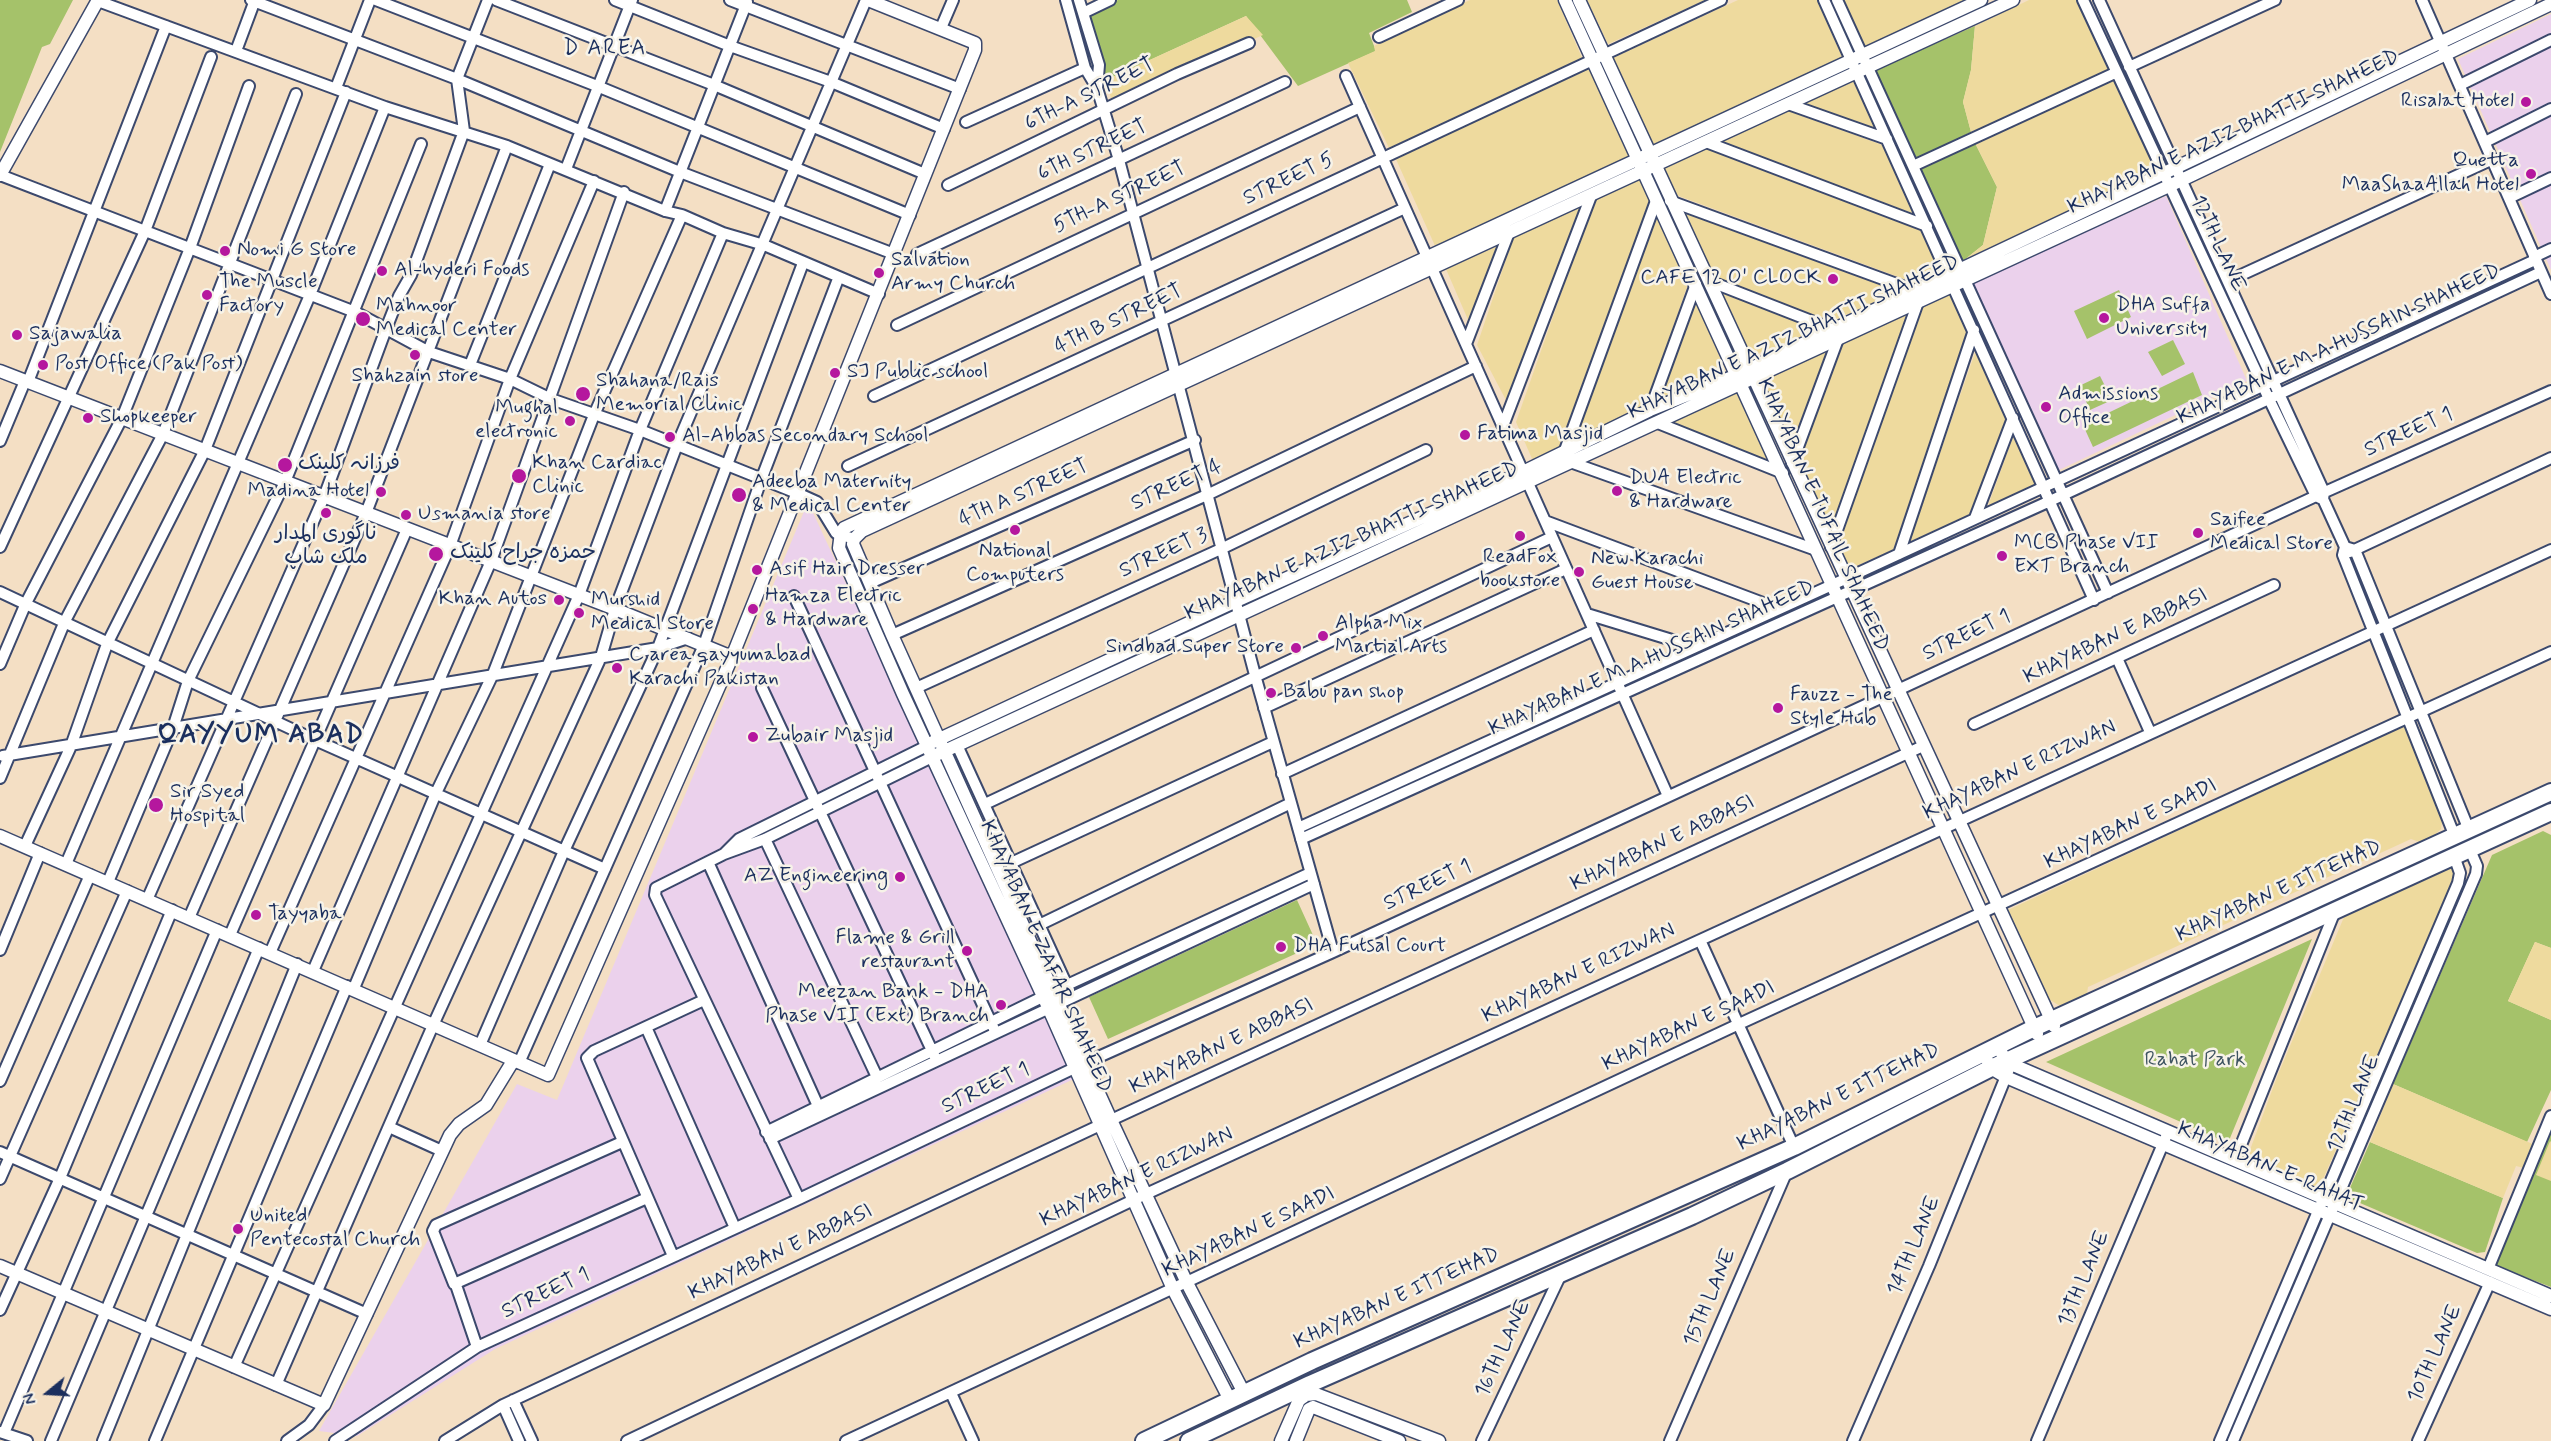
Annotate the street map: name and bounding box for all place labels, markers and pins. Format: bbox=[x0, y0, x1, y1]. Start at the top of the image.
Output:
place label: Risalat Hotel bbox=[2401, 89, 2514, 115]
marker: Risalat Hotel bbox=[2519, 95, 2533, 109]
place label: Quetta MaaShaaAllah Hotel bbox=[2342, 149, 2519, 199]
marker: Quetta MaaShaaAllah Hotel bbox=[2524, 167, 2538, 181]
place label: Nomi G Store bbox=[237, 238, 357, 264]
marker: Nomi G Store bbox=[218, 244, 232, 258]
place label: Salvation Army Church bbox=[891, 248, 1015, 298]
place label: Al-hyderi Foods bbox=[394, 258, 530, 284]
marker: Al-hyderi Foods bbox=[375, 264, 389, 278]
marker: Salvation Army Church bbox=[872, 266, 886, 280]
place label: CAFE 12 O' CLOCK bbox=[1640, 266, 1821, 292]
place label: The Muscle Factory bbox=[219, 270, 318, 320]
marker: CAFE 12 O' CLOCK bbox=[1826, 272, 1840, 286]
marker: The Muscle Factory bbox=[200, 288, 214, 302]
place label: DHA Suffa University bbox=[2116, 293, 2210, 343]
place label: Mahnoor Medical Center bbox=[376, 294, 517, 344]
marker: Mahnoor Medical Center bbox=[354, 310, 372, 328]
marker: DHA Suffa University bbox=[2097, 311, 2111, 325]
place label: Sajawalia bbox=[29, 322, 122, 348]
marker: Sajawalia bbox=[10, 328, 24, 342]
marker: Shahzain store bbox=[408, 348, 422, 362]
place label: Post Office (Pak Post) bbox=[55, 352, 242, 378]
marker: Post Office (Pak Post) bbox=[36, 358, 50, 372]
place label: SJ Public school bbox=[847, 360, 988, 386]
place label: Shahzain store bbox=[351, 364, 479, 390]
marker: SJ Public school bbox=[828, 366, 842, 380]
place label: Shahana/Rais Memorial Clinic bbox=[596, 369, 743, 419]
place label: Admissions Office bbox=[2058, 382, 2158, 432]
marker: Shahana/Rais Memorial Clinic bbox=[574, 385, 592, 403]
place label: Mughal electronic bbox=[475, 396, 558, 446]
marker: Admissions Office bbox=[2039, 400, 2053, 414]
place label: Shopkeeper bbox=[100, 405, 197, 431]
marker: Shopkeeper bbox=[81, 411, 95, 425]
marker: Mughal electronic bbox=[563, 414, 577, 428]
place label: Fatima Masjid bbox=[1477, 422, 1603, 448]
place label: Al-Abbas Secondary School bbox=[682, 424, 928, 450]
marker: Fatima Masjid bbox=[1458, 428, 1472, 442]
marker: Al-Abbas Secondary School bbox=[663, 430, 677, 444]
place label: Khan Cardiac Clinic bbox=[532, 451, 662, 501]
place label: فرزانہ کلینک bbox=[298, 452, 400, 478]
marker: فرزانہ کلینک bbox=[276, 456, 294, 474]
place label: DUA Electric & Hardware bbox=[1629, 466, 1742, 516]
marker: Khan Cardiac Clinic bbox=[510, 467, 528, 485]
place label: Adeeba Maternity & Medical Center bbox=[752, 470, 911, 520]
place label: Madina Hotel bbox=[247, 479, 369, 505]
marker: DUA Electric & Hardware bbox=[1610, 484, 1624, 498]
marker: Madina Hotel bbox=[374, 485, 388, 499]
marker: Adeeba Maternity & Medical Center bbox=[730, 486, 748, 504]
place label: Usmania store bbox=[418, 502, 551, 528]
marker: ناگوری المدار ملک شاپ bbox=[319, 506, 333, 520]
marker: Usmania store bbox=[399, 508, 413, 522]
place label: Saifee Medical Store bbox=[2210, 508, 2333, 558]
place label: ناگوری المدار ملک شاپ bbox=[275, 522, 377, 572]
marker: National Computers bbox=[1008, 523, 1022, 537]
marker: Saifee Medical Store bbox=[2191, 526, 2205, 540]
marker: ReadFox bookstore bbox=[1513, 529, 1527, 543]
place label: MCB Phase VII EXT Branch bbox=[2014, 531, 2158, 581]
place label: National Computers bbox=[966, 539, 1064, 589]
place label: حمزہ جراح کلینک bbox=[450, 541, 596, 567]
marker: حمزہ جراح کلینک bbox=[427, 545, 445, 563]
place label: ReadFox bookstore bbox=[1480, 545, 1560, 595]
place label: New Karachi Guest House bbox=[1591, 547, 1703, 597]
marker: MCB Phase VII EXT Branch bbox=[1995, 549, 2009, 563]
place label: Asif Hair Dresser bbox=[769, 557, 924, 583]
marker: Asif Hair Dresser bbox=[750, 563, 764, 577]
marker: New Karachi Guest House bbox=[1572, 565, 1586, 579]
place label: Hamza Electric & Hardware bbox=[765, 584, 902, 634]
place label: Khan Autos bbox=[439, 587, 547, 613]
place label: Murshid Medical Store bbox=[591, 588, 714, 638]
marker: Khan Autos bbox=[552, 593, 566, 607]
marker: Hamza Electric & Hardware bbox=[746, 602, 760, 616]
marker: Murshid Medical Store bbox=[572, 606, 586, 620]
place label: Alpha Mix Martial Arts bbox=[1335, 611, 1447, 661]
marker: Alpha Mix Martial Arts bbox=[1316, 629, 1330, 643]
place label: Sindbad Super Store bbox=[1106, 635, 1284, 661]
marker: Sindbad Super Store bbox=[1289, 641, 1303, 655]
place label: C area qayyumabad Karachi Pakistan bbox=[629, 643, 811, 693]
marker: C area qayyumabad Karachi Pakistan bbox=[610, 661, 624, 675]
place label: Babu pan shop bbox=[1283, 680, 1404, 706]
place label: Fauzz - The Style Hub bbox=[1790, 683, 1893, 733]
marker: Babu pan shop bbox=[1264, 686, 1278, 700]
marker: Fauzz - The Style Hub bbox=[1771, 701, 1785, 715]
place label: Zubair Masjid bbox=[765, 724, 893, 750]
marker: Zubair Masjid bbox=[746, 730, 760, 744]
place label: Sir Syed Hospital bbox=[170, 780, 245, 830]
marker: Sir Syed Hospital bbox=[147, 796, 165, 814]
place label: AZ Engineering bbox=[744, 864, 888, 890]
marker: AZ Engineering bbox=[893, 870, 907, 884]
place label: Tayyaba bbox=[268, 902, 342, 928]
marker: Tayyaba bbox=[249, 908, 263, 922]
place label: Flame & Grill restaurant bbox=[836, 926, 955, 976]
place label: DHA Futsal Court bbox=[1293, 934, 1446, 960]
marker: DHA Futsal Court bbox=[1274, 940, 1288, 954]
marker: Flame & Grill restaurant bbox=[960, 944, 974, 958]
place label: Meezan Bank - DHA Phase VII (Ext) Branch bbox=[765, 980, 989, 1030]
marker: Meezan Bank - DHA Phase VII (Ext) Branch bbox=[994, 998, 1008, 1012]
place label: United Pentecostal Church bbox=[250, 1204, 420, 1254]
marker: United Pentecostal Church bbox=[231, 1222, 245, 1236]

